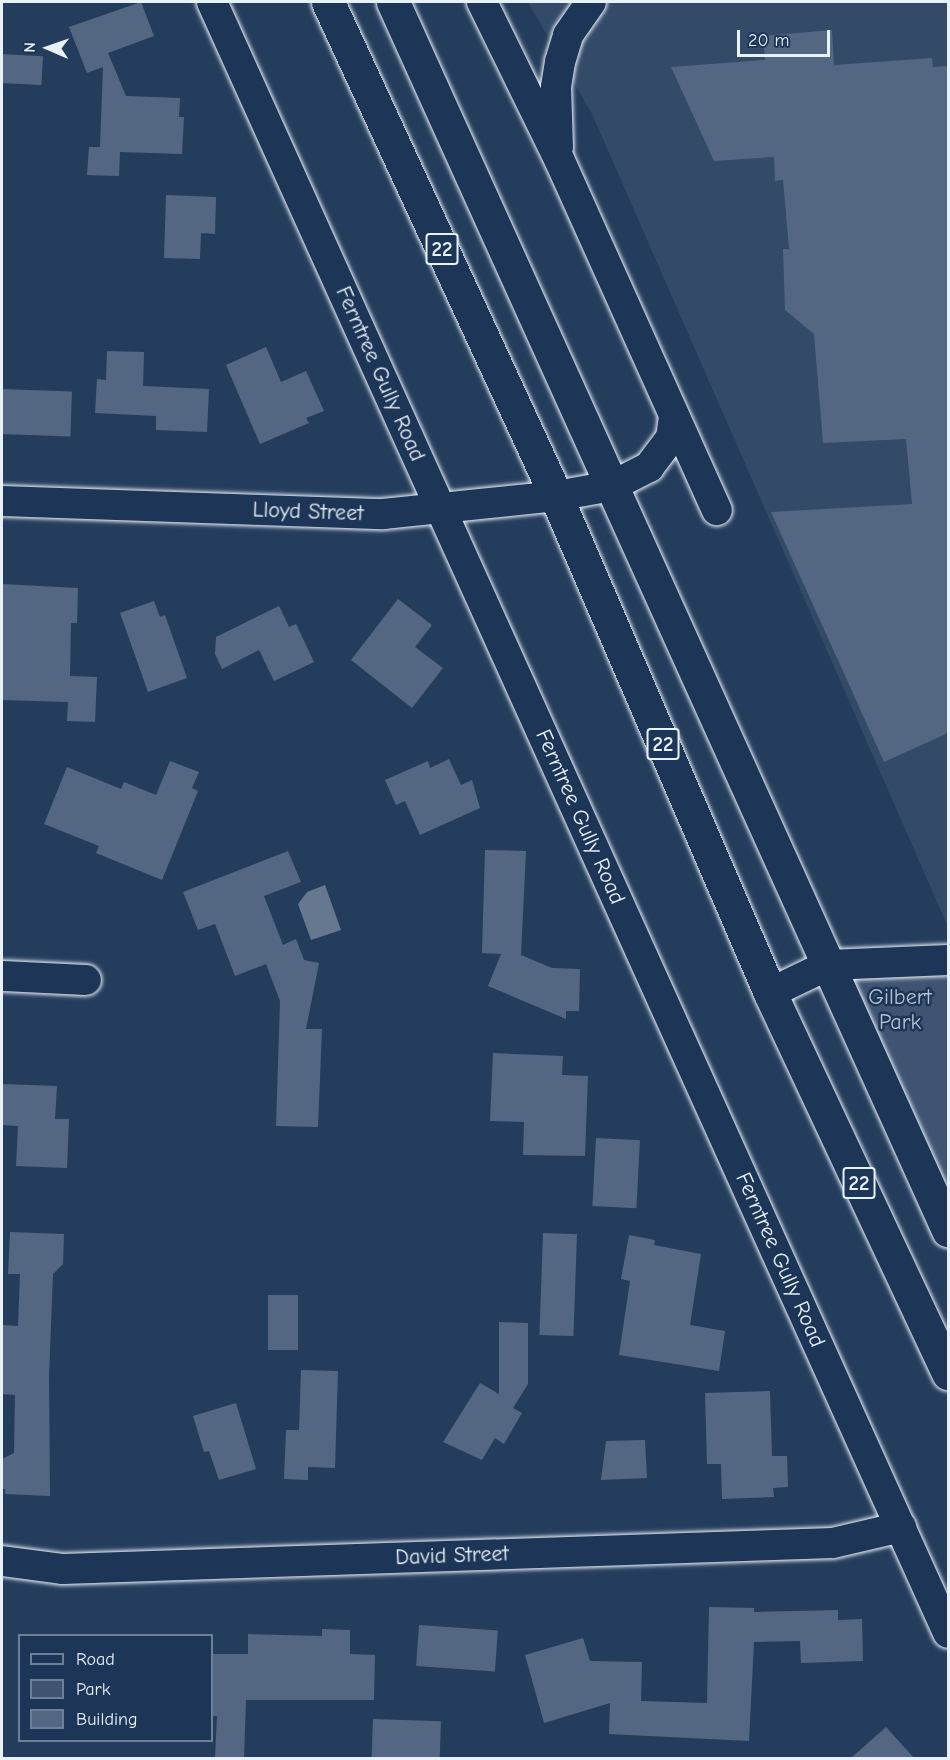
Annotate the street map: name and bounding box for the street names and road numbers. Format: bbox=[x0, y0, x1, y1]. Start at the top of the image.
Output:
road number: 22 bbox=[426, 231, 458, 267]
street label: Ferntree Gully Road bbox=[330, 282, 430, 466]
street label: Lloyd Street bbox=[252, 497, 364, 527]
street label: Ferntree Gully Road bbox=[530, 725, 630, 909]
road number: 22 bbox=[646, 726, 680, 762]
road number: 22 bbox=[842, 1165, 876, 1201]
street label: Ferntree Gully Road bbox=[730, 1168, 830, 1352]
street label: David Street bbox=[395, 1541, 509, 1571]

